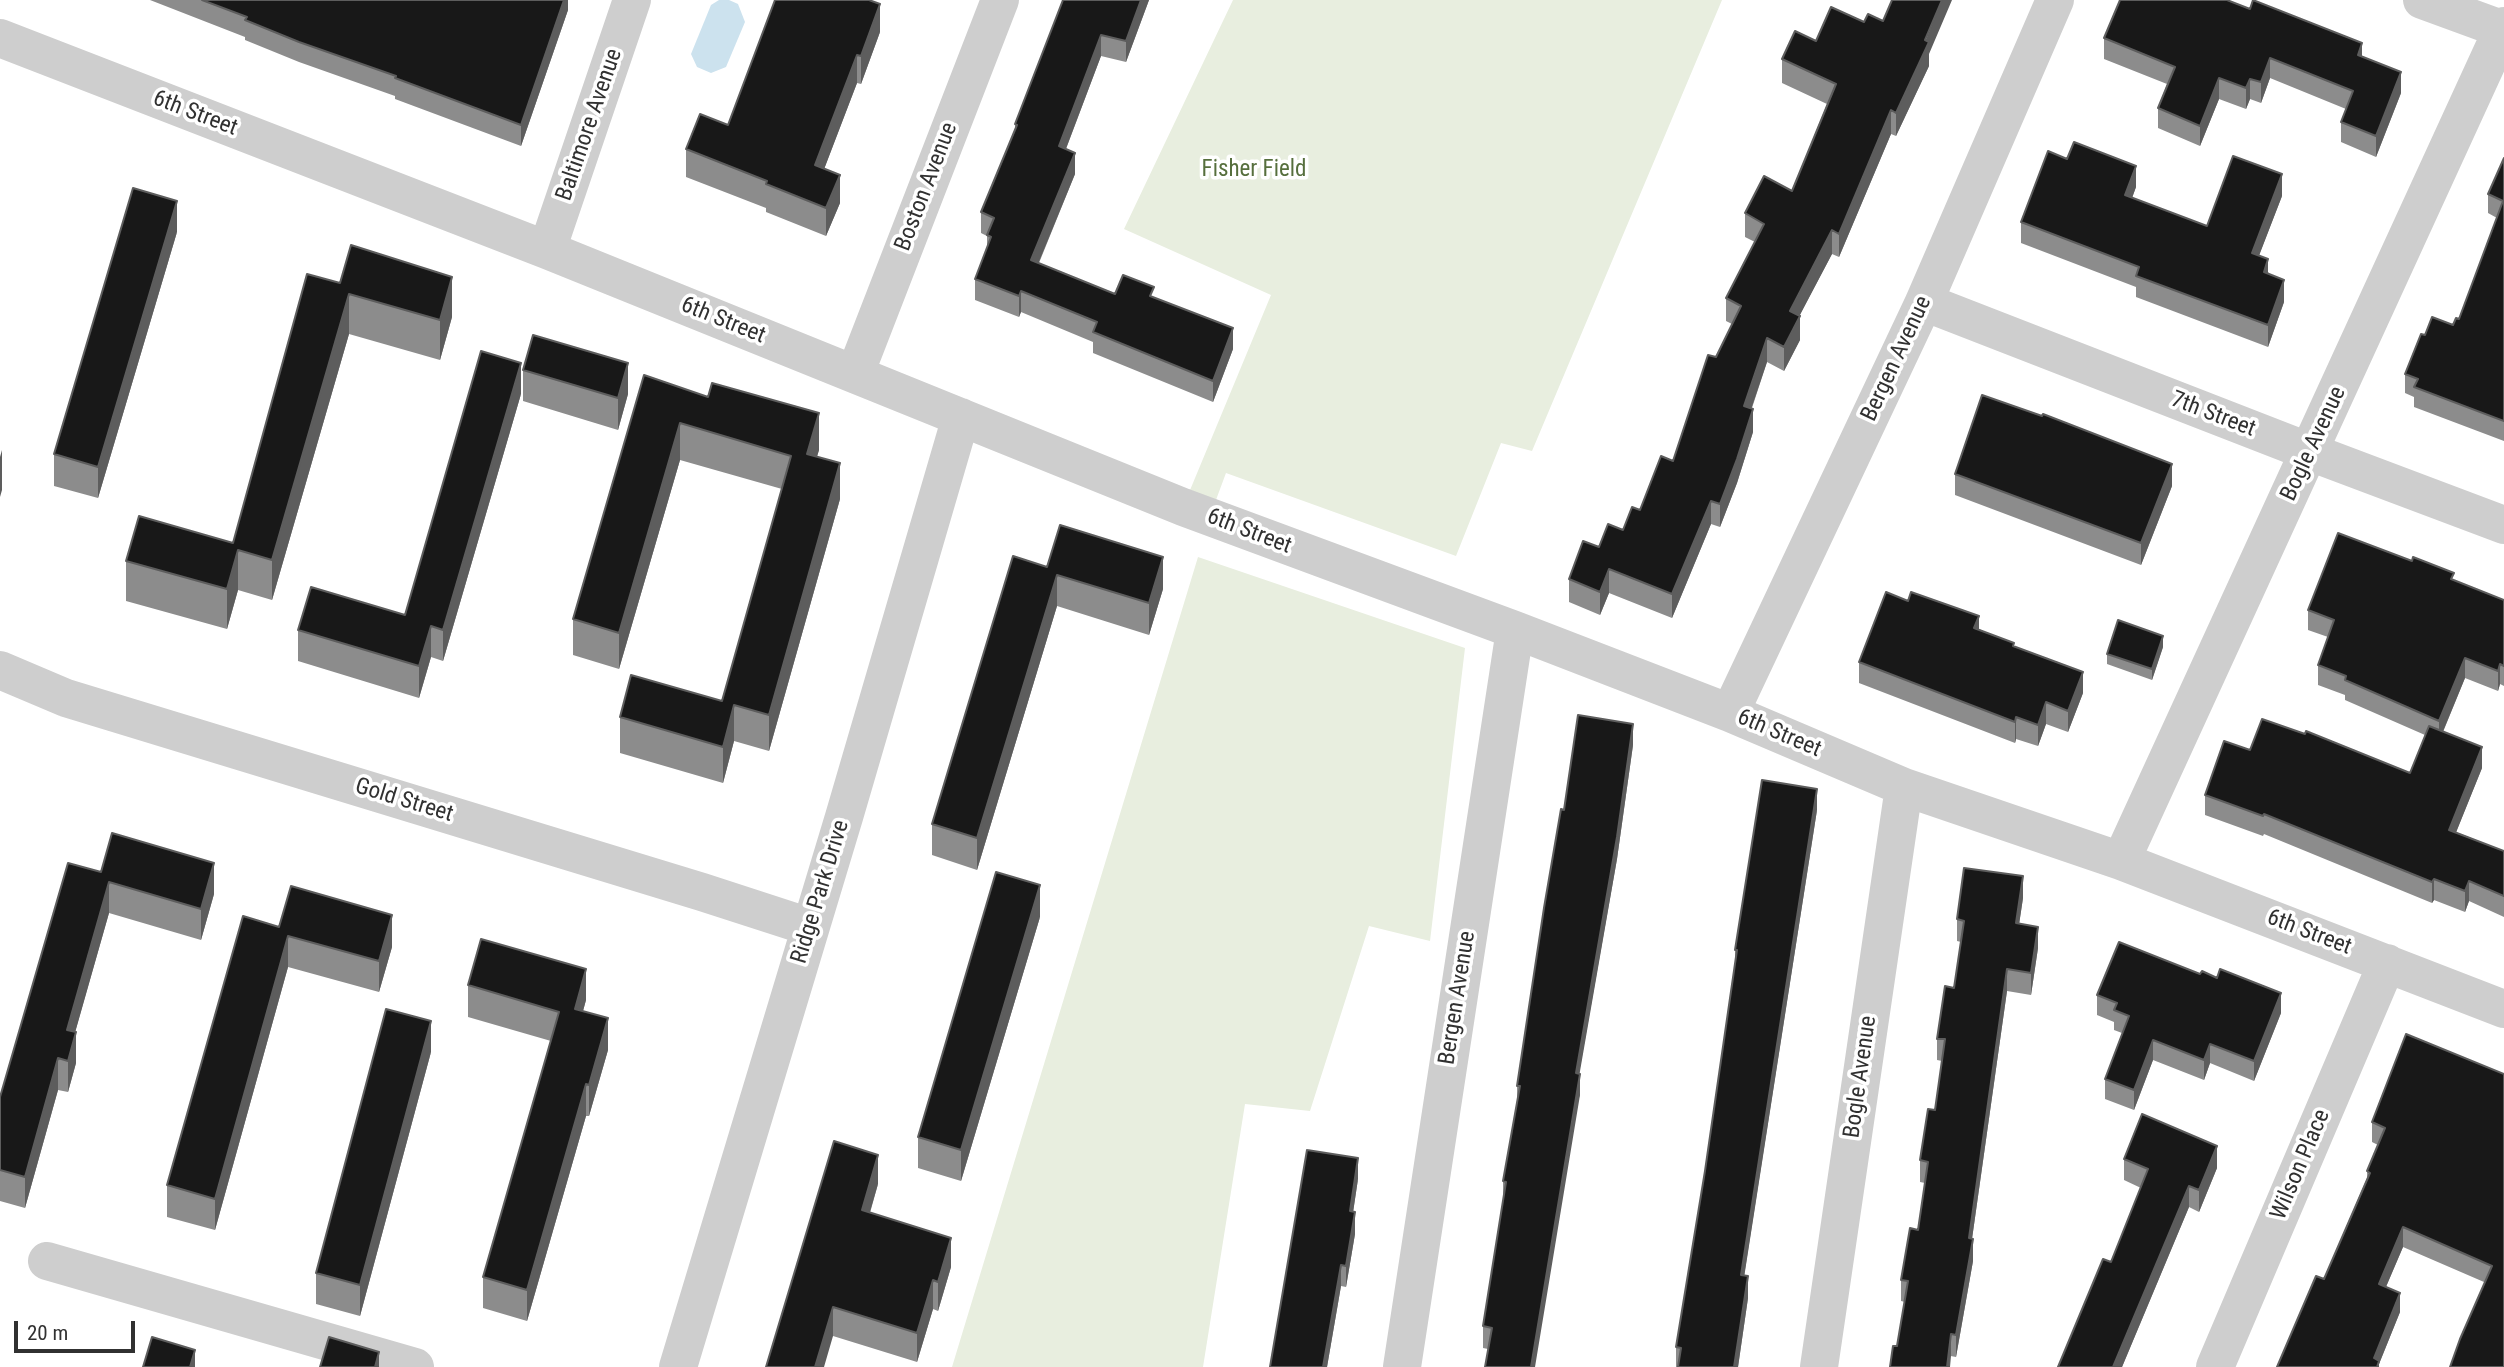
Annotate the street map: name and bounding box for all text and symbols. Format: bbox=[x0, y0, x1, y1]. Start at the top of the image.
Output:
street label: Baltimore Avenue bbox=[551, 45, 629, 205]
street label: 6th Street bbox=[149, 85, 241, 143]
street label: Boston Avenue bbox=[890, 119, 964, 255]
park label: Fisher Field bbox=[1202, 156, 1306, 184]
street label: 6th Street bbox=[677, 292, 769, 350]
street label: Bergen Avenue bbox=[1856, 292, 1938, 426]
street label: Bogle Avenue bbox=[2276, 382, 2352, 506]
street label: 7th Street bbox=[2167, 386, 2259, 444]
street label: 6th Street bbox=[1203, 503, 1295, 561]
street label: 6th Street bbox=[1733, 704, 1825, 764]
street label: Gold Street bbox=[352, 773, 456, 829]
street label: Ridge Park Drive bbox=[786, 817, 856, 967]
street label: 6th Street bbox=[2263, 904, 2355, 962]
street label: Bergen Avenue bbox=[1434, 929, 1482, 1067]
street label: Bogle Avenue bbox=[1839, 1014, 1883, 1140]
street label: Wilson Place bbox=[2265, 1106, 2337, 1224]
scale bar bbox=[18, 1308, 138, 1352]
text: 20 m bbox=[27, 1321, 68, 1345]

